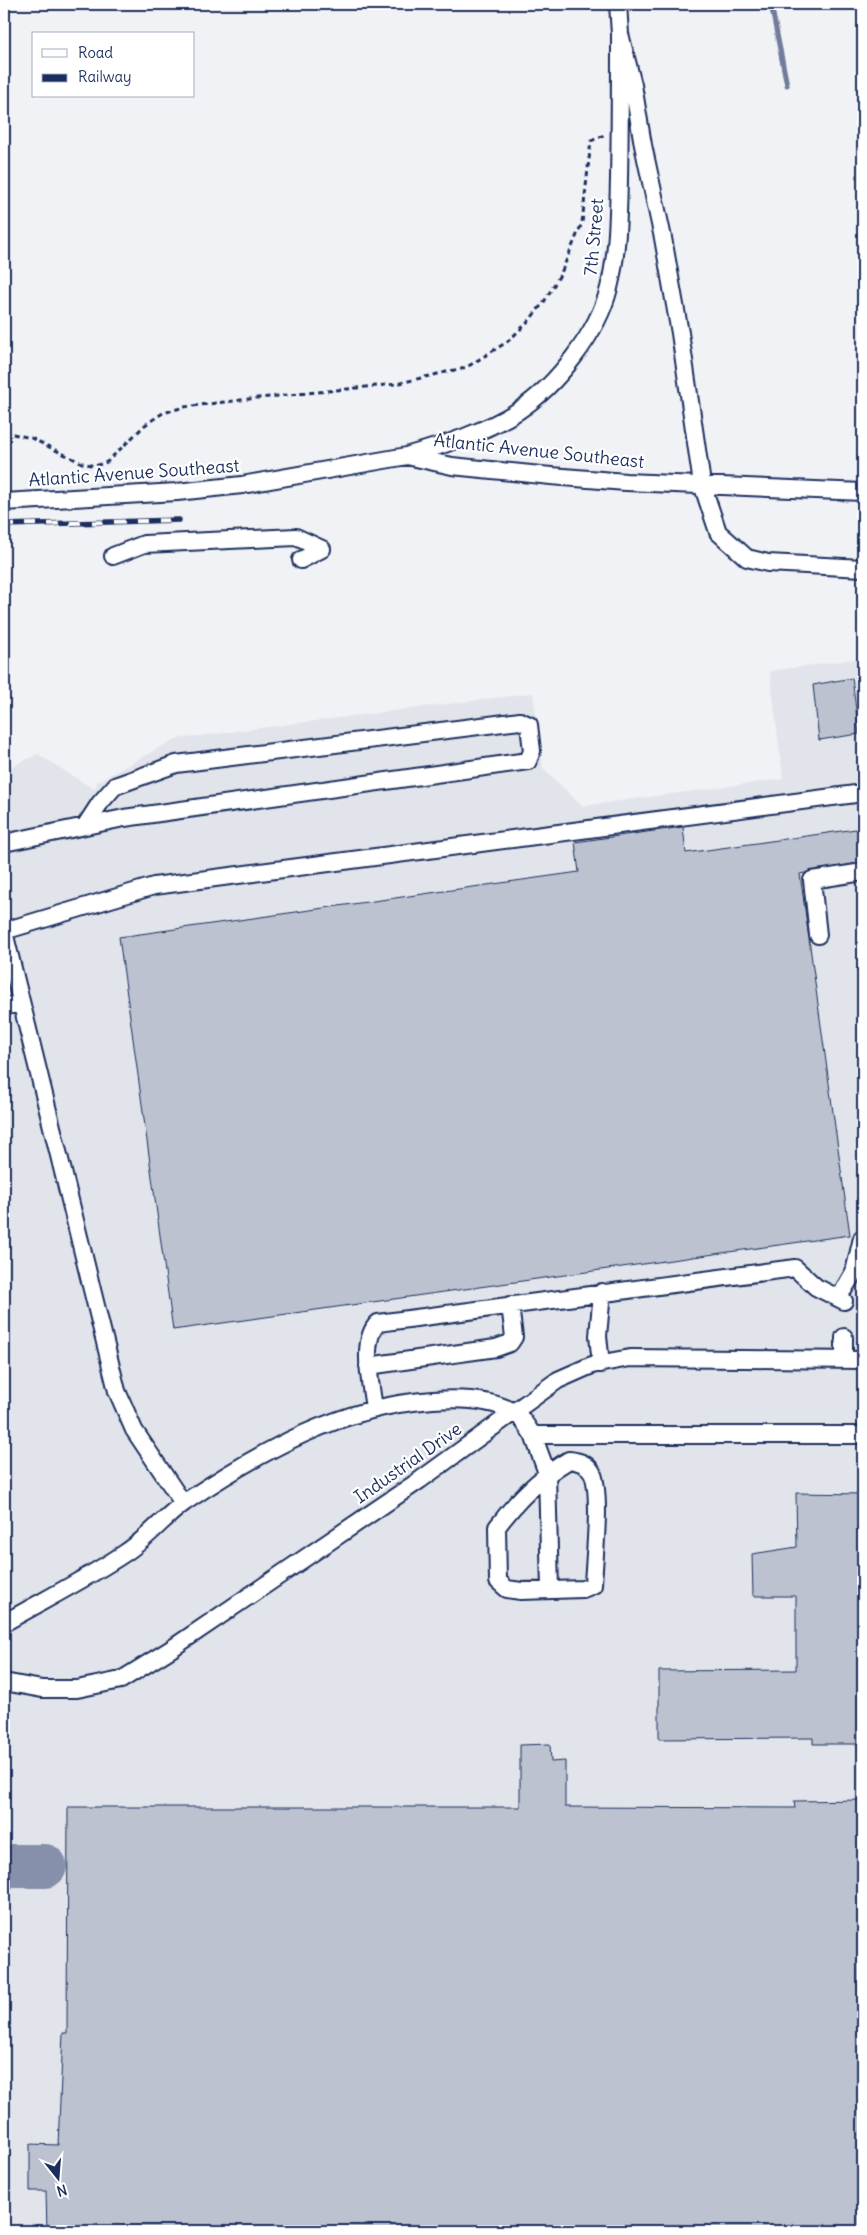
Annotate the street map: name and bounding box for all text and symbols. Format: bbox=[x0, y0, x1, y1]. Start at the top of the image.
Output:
legend bbox=[32, 32, 195, 98]
text: Road bbox=[78, 43, 113, 62]
text: Railway bbox=[78, 67, 132, 86]
street label: 7th Street bbox=[579, 197, 608, 277]
street label: Atlantic Avenue Southeast bbox=[433, 428, 645, 473]
street label: Atlantic Avenue Southeast bbox=[28, 454, 240, 491]
street label: Industrial Drive bbox=[349, 1417, 466, 1508]
north arrow bbox=[32, 2152, 82, 2202]
text: N bbox=[55, 2180, 69, 2200]

